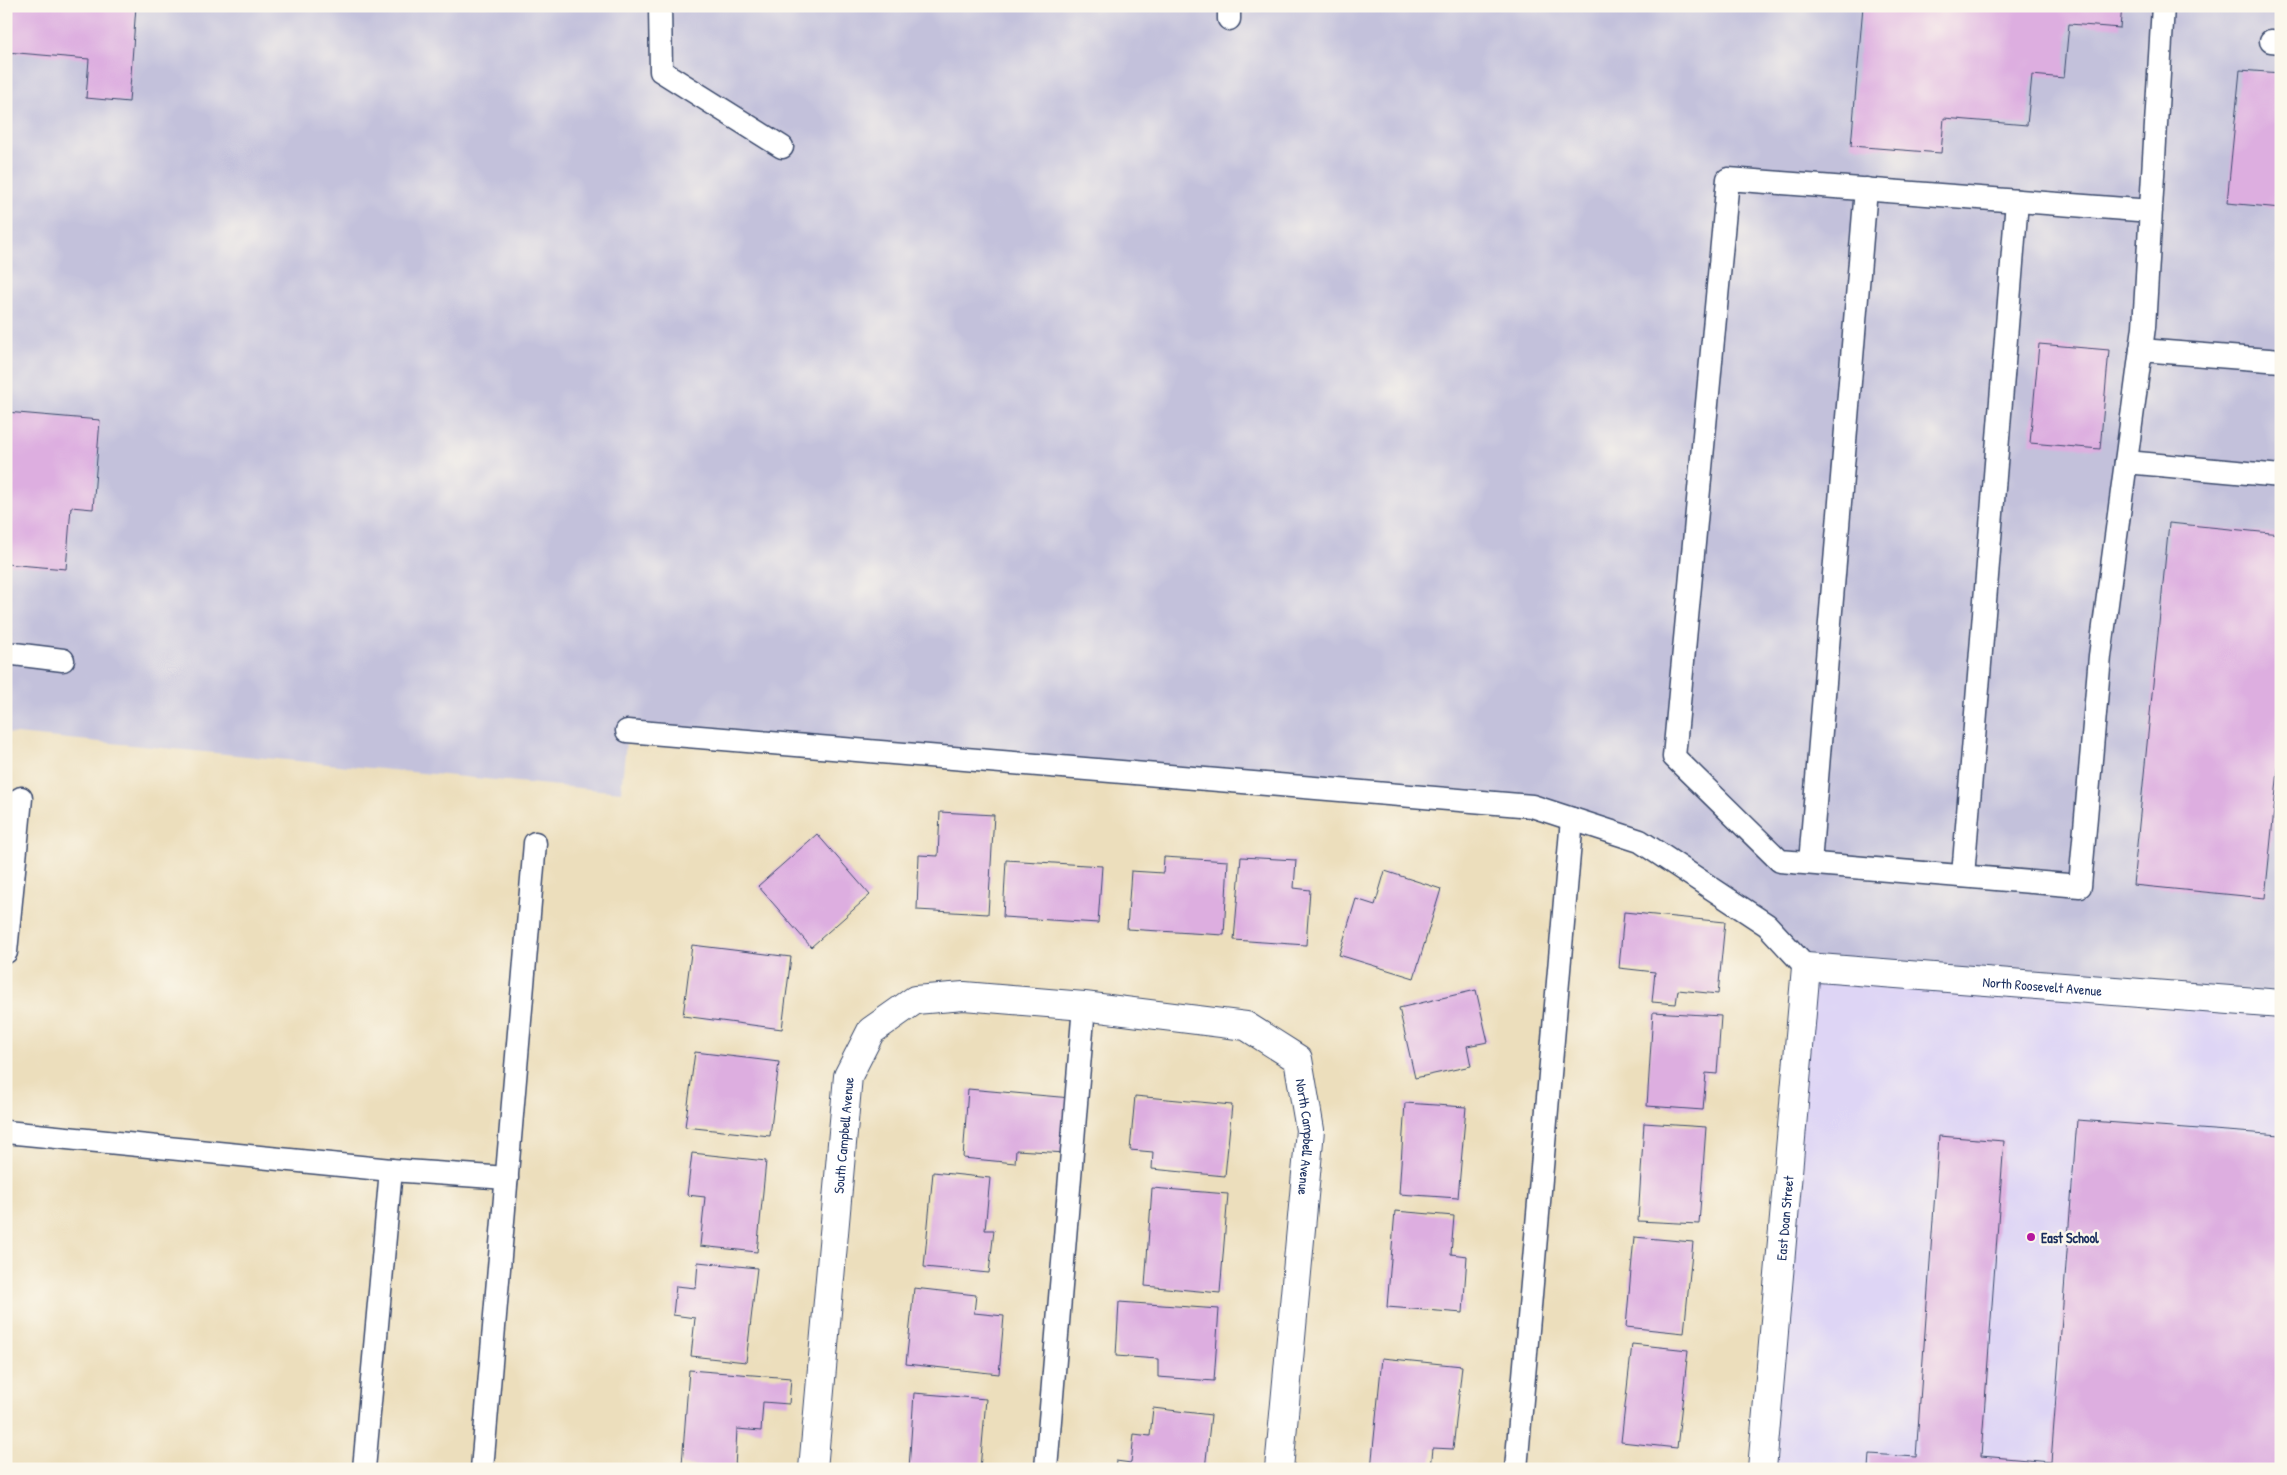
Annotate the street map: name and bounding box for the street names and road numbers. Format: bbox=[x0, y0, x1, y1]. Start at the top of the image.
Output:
street label: North Roosevelt Avenue bbox=[1982, 971, 2103, 1000]
street label: South Campbell Avenue bbox=[828, 1076, 857, 1194]
street label: North Campbell Avenue bbox=[1292, 1077, 1320, 1196]
street label: East Doan Street bbox=[1771, 1175, 1797, 1261]

